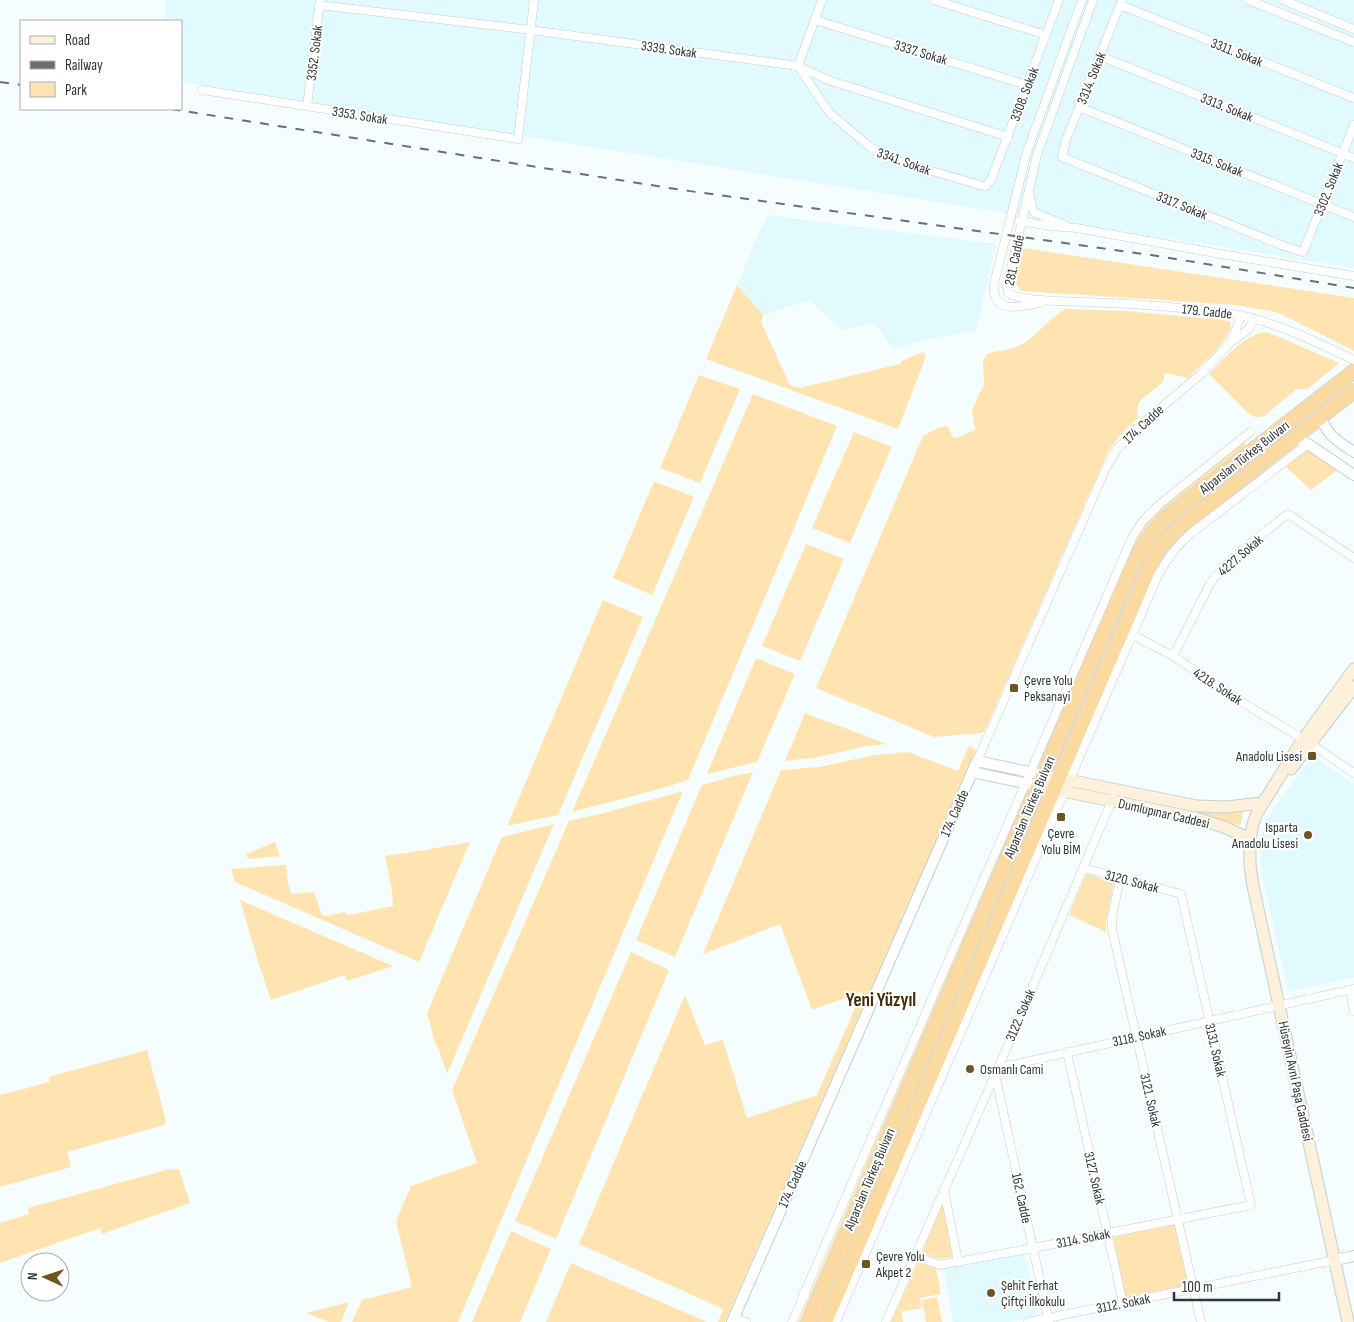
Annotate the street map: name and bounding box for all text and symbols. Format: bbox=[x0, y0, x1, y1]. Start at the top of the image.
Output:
legend bbox=[20, 20, 182, 110]
street label: 3352. Sokak bbox=[303, 24, 326, 82]
text: Road bbox=[65, 31, 90, 50]
street label: 3311. Sokak bbox=[1208, 34, 1266, 71]
street label: 3337. Sokak bbox=[892, 36, 950, 69]
street label: 3339. Sokak bbox=[640, 37, 699, 62]
street label: 3314. Sokak bbox=[1073, 49, 1110, 107]
text: Railway bbox=[65, 56, 103, 75]
street label: 3308. Sokak bbox=[1006, 64, 1043, 124]
text: Park bbox=[65, 81, 87, 100]
street label: 3313. Sokak bbox=[1198, 89, 1256, 126]
street label: 3353. Sokak bbox=[331, 103, 390, 128]
street label: 3341. Sokak bbox=[875, 144, 934, 179]
street label: 3315. Sokak bbox=[1188, 144, 1246, 181]
street label: 3302. Sokak bbox=[1310, 159, 1347, 219]
street label: 3317. Sokak bbox=[1154, 188, 1211, 224]
street label: 281. Cadde bbox=[1001, 233, 1028, 287]
street label: 179. Cadde bbox=[1181, 300, 1233, 323]
street label: 174. Cadde bbox=[1119, 401, 1167, 448]
street label: Alparslan Türkeş Bulvarı bbox=[1195, 417, 1293, 498]
street label: 4227. Sokak bbox=[1214, 531, 1267, 580]
street label: 4218. Sokak bbox=[1190, 664, 1246, 709]
place label: Çevre Yolu Peksanayi bbox=[1024, 672, 1073, 705]
marker: Çevre Yolu Peksanayi bbox=[1008, 682, 1020, 694]
place label: Anadolu Lisesi bbox=[1235, 748, 1302, 765]
marker: Anadolu Lisesi bbox=[1306, 750, 1318, 762]
street label: Alparslan Türkeş Bulvarı bbox=[1000, 753, 1059, 862]
street label: 174. Cadde bbox=[937, 787, 972, 839]
street label: Dumlupınar Caddesi bbox=[1117, 795, 1211, 832]
marker: Çevre Yolu BİM bbox=[1055, 811, 1067, 823]
place label: Isparta Anadolu Lisesi bbox=[1231, 819, 1298, 852]
place label: Çevre Yolu BİM bbox=[1042, 825, 1081, 858]
marker: Isparta Anadolu Lisesi bbox=[1302, 829, 1314, 841]
street label: 3120. Sokak bbox=[1103, 866, 1161, 897]
street label: 3122. Sokak bbox=[1002, 986, 1039, 1044]
district label: Yeni Yüzyıl bbox=[846, 989, 916, 1012]
street label: Hüseyin Avni Paşa Caddesi bbox=[1274, 1019, 1317, 1143]
street label: 3118. Sokak bbox=[1111, 1022, 1168, 1050]
street label: 3131. Sokak bbox=[1201, 1022, 1230, 1079]
place label: Osmanlı Cami bbox=[980, 1061, 1043, 1078]
marker: Osmanlı Cami bbox=[964, 1063, 976, 1075]
street label: 3121. Sokak bbox=[1136, 1072, 1165, 1129]
street label: Alparslan Türkeş Bulvarı bbox=[840, 1125, 899, 1234]
street label: 3127. Sokak bbox=[1080, 1150, 1109, 1207]
street label: 174. Cadde bbox=[775, 1158, 810, 1210]
street label: 162. Cadde bbox=[1008, 1171, 1035, 1225]
street label: 3114. Sokak bbox=[1055, 1225, 1112, 1252]
place label: Çevre Yolu Akpet 2 bbox=[875, 1248, 925, 1281]
north arrow bbox=[20, 1252, 70, 1302]
marker: Çevre Yolu Akpet 2 bbox=[860, 1258, 872, 1270]
scale bar bbox=[1174, 1270, 1279, 1302]
text: N bbox=[24, 1272, 41, 1281]
place label: Şehit Ferhat Çiftçi İlkokulu bbox=[1001, 1277, 1065, 1310]
text: 100 m bbox=[1182, 1278, 1213, 1297]
marker: Şehit Ferhat Çiftçi İlkokulu bbox=[985, 1287, 997, 1299]
street label: 3112. Sokak bbox=[1095, 1290, 1152, 1317]

